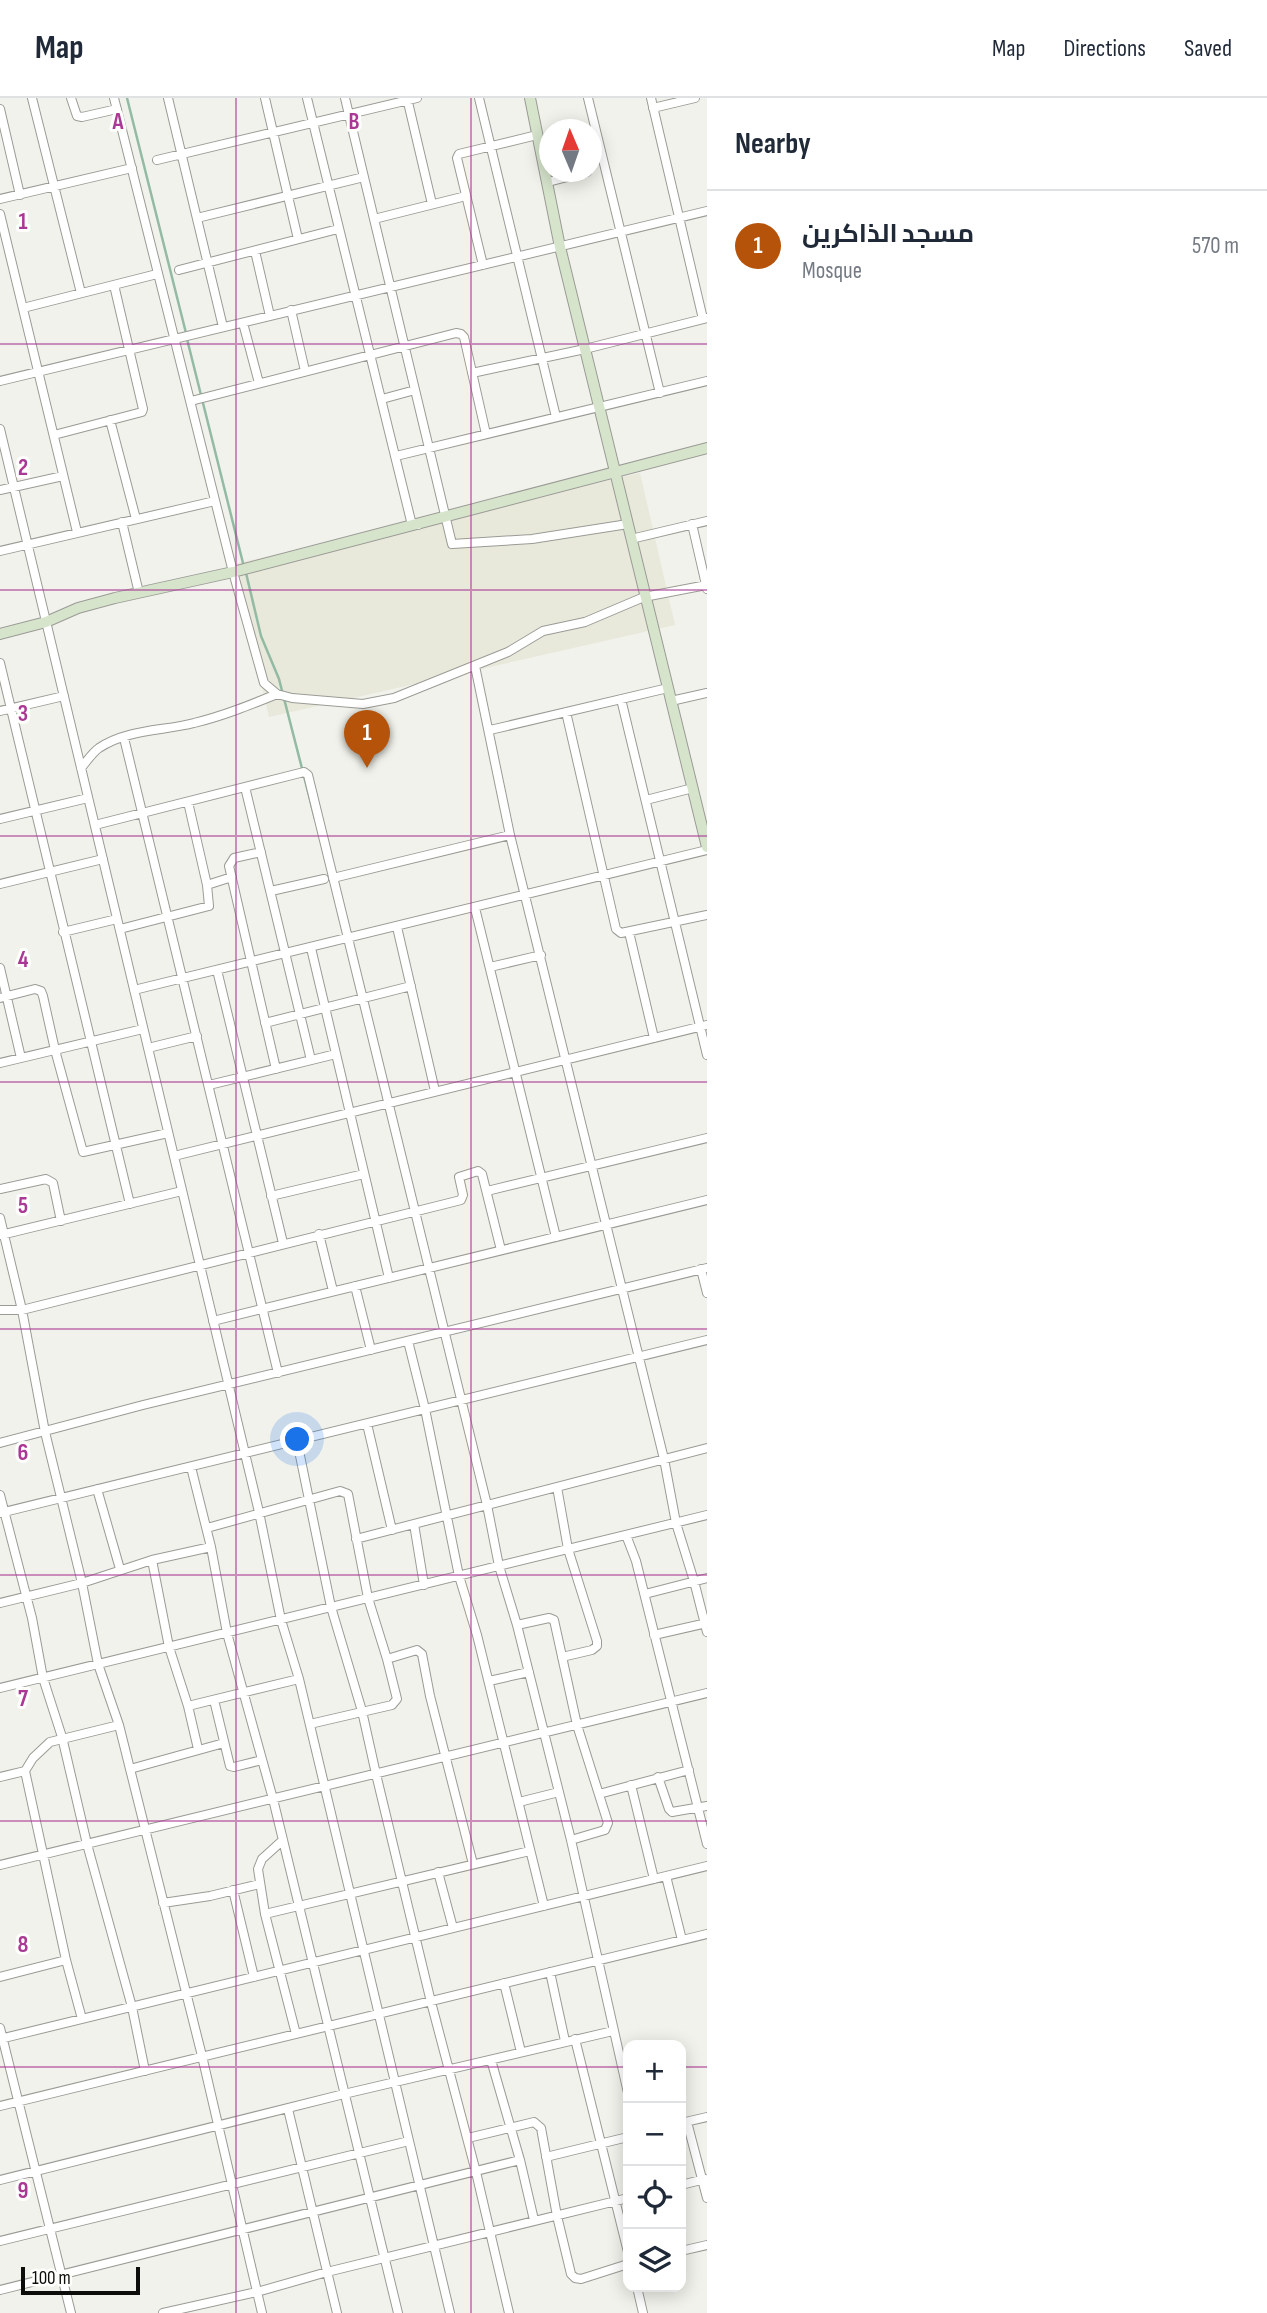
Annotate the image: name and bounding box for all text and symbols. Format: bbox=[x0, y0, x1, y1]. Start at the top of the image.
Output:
text: Map bbox=[35, 28, 84, 68]
text: Map bbox=[992, 34, 1025, 63]
text: Directions bbox=[1063, 34, 1146, 63]
text: Saved bbox=[1184, 34, 1232, 63]
text: A bbox=[112, 108, 125, 136]
text: B bbox=[349, 108, 360, 136]
north arrow bbox=[539, 119, 602, 182]
text: Nearby bbox=[735, 126, 811, 162]
text: 1 bbox=[18, 208, 28, 236]
text: مسجد الذاكرين bbox=[802, 219, 974, 250]
text: 1 bbox=[753, 232, 763, 260]
text: 570 m bbox=[1192, 232, 1239, 260]
text: Mosque bbox=[802, 257, 862, 285]
text: 2 bbox=[18, 454, 28, 482]
text: 3 bbox=[18, 700, 28, 728]
pin: 1 bbox=[344, 710, 390, 768]
text: 4 bbox=[18, 946, 29, 974]
text: 5 bbox=[18, 1192, 28, 1220]
your location bbox=[280, 1422, 314, 1456]
text: 6 bbox=[18, 1439, 28, 1467]
text: 7 bbox=[18, 1685, 28, 1713]
text: 8 bbox=[18, 1931, 29, 1959]
map controls bbox=[623, 2040, 686, 2292]
button: + bbox=[623, 2040, 686, 2103]
button: − bbox=[623, 2103, 686, 2166]
button: locate bbox=[623, 2166, 686, 2229]
text: 9 bbox=[18, 2177, 28, 2205]
button: layers bbox=[623, 2229, 686, 2292]
scale bar bbox=[21, 2264, 140, 2296]
text: 100 m bbox=[32, 2267, 71, 2290]

